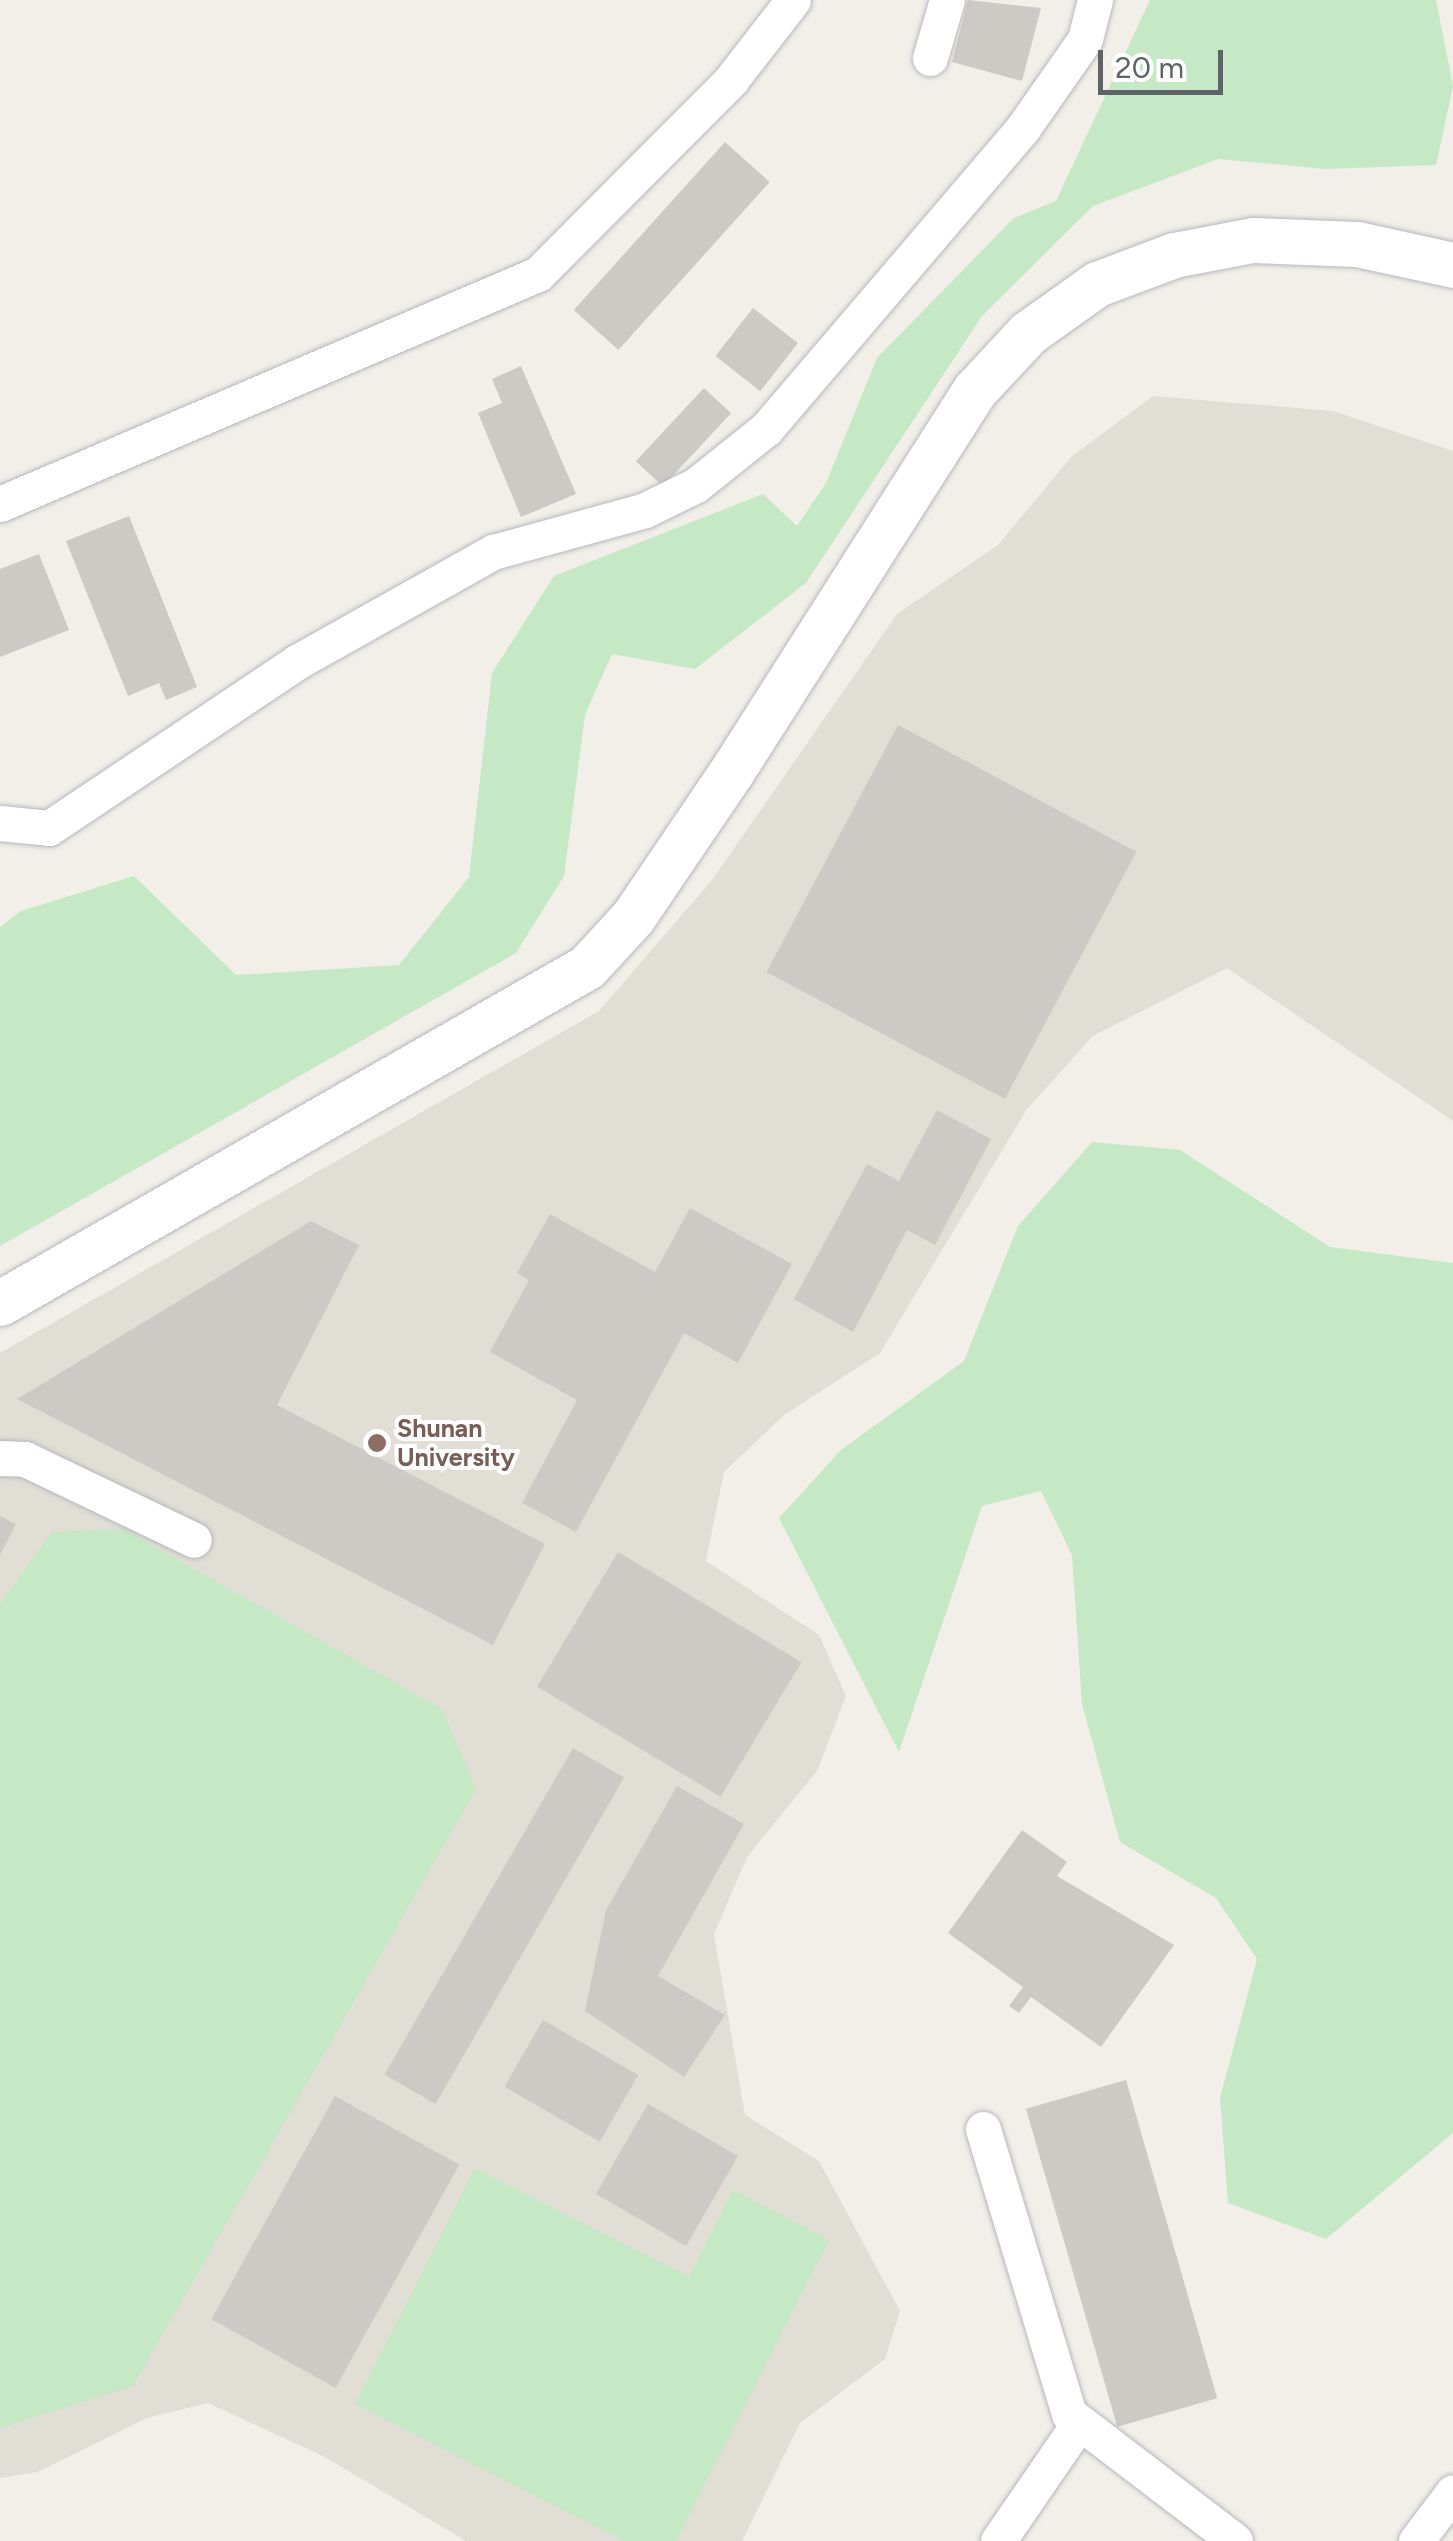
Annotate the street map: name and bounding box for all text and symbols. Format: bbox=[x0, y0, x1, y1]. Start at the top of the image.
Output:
scale bar bbox=[1103, 30, 1228, 92]
text: 20 m bbox=[1115, 49, 1184, 86]
place label: Shunan University bbox=[397, 1414, 515, 1473]
marker: Shunan University bbox=[366, 1432, 388, 1454]

